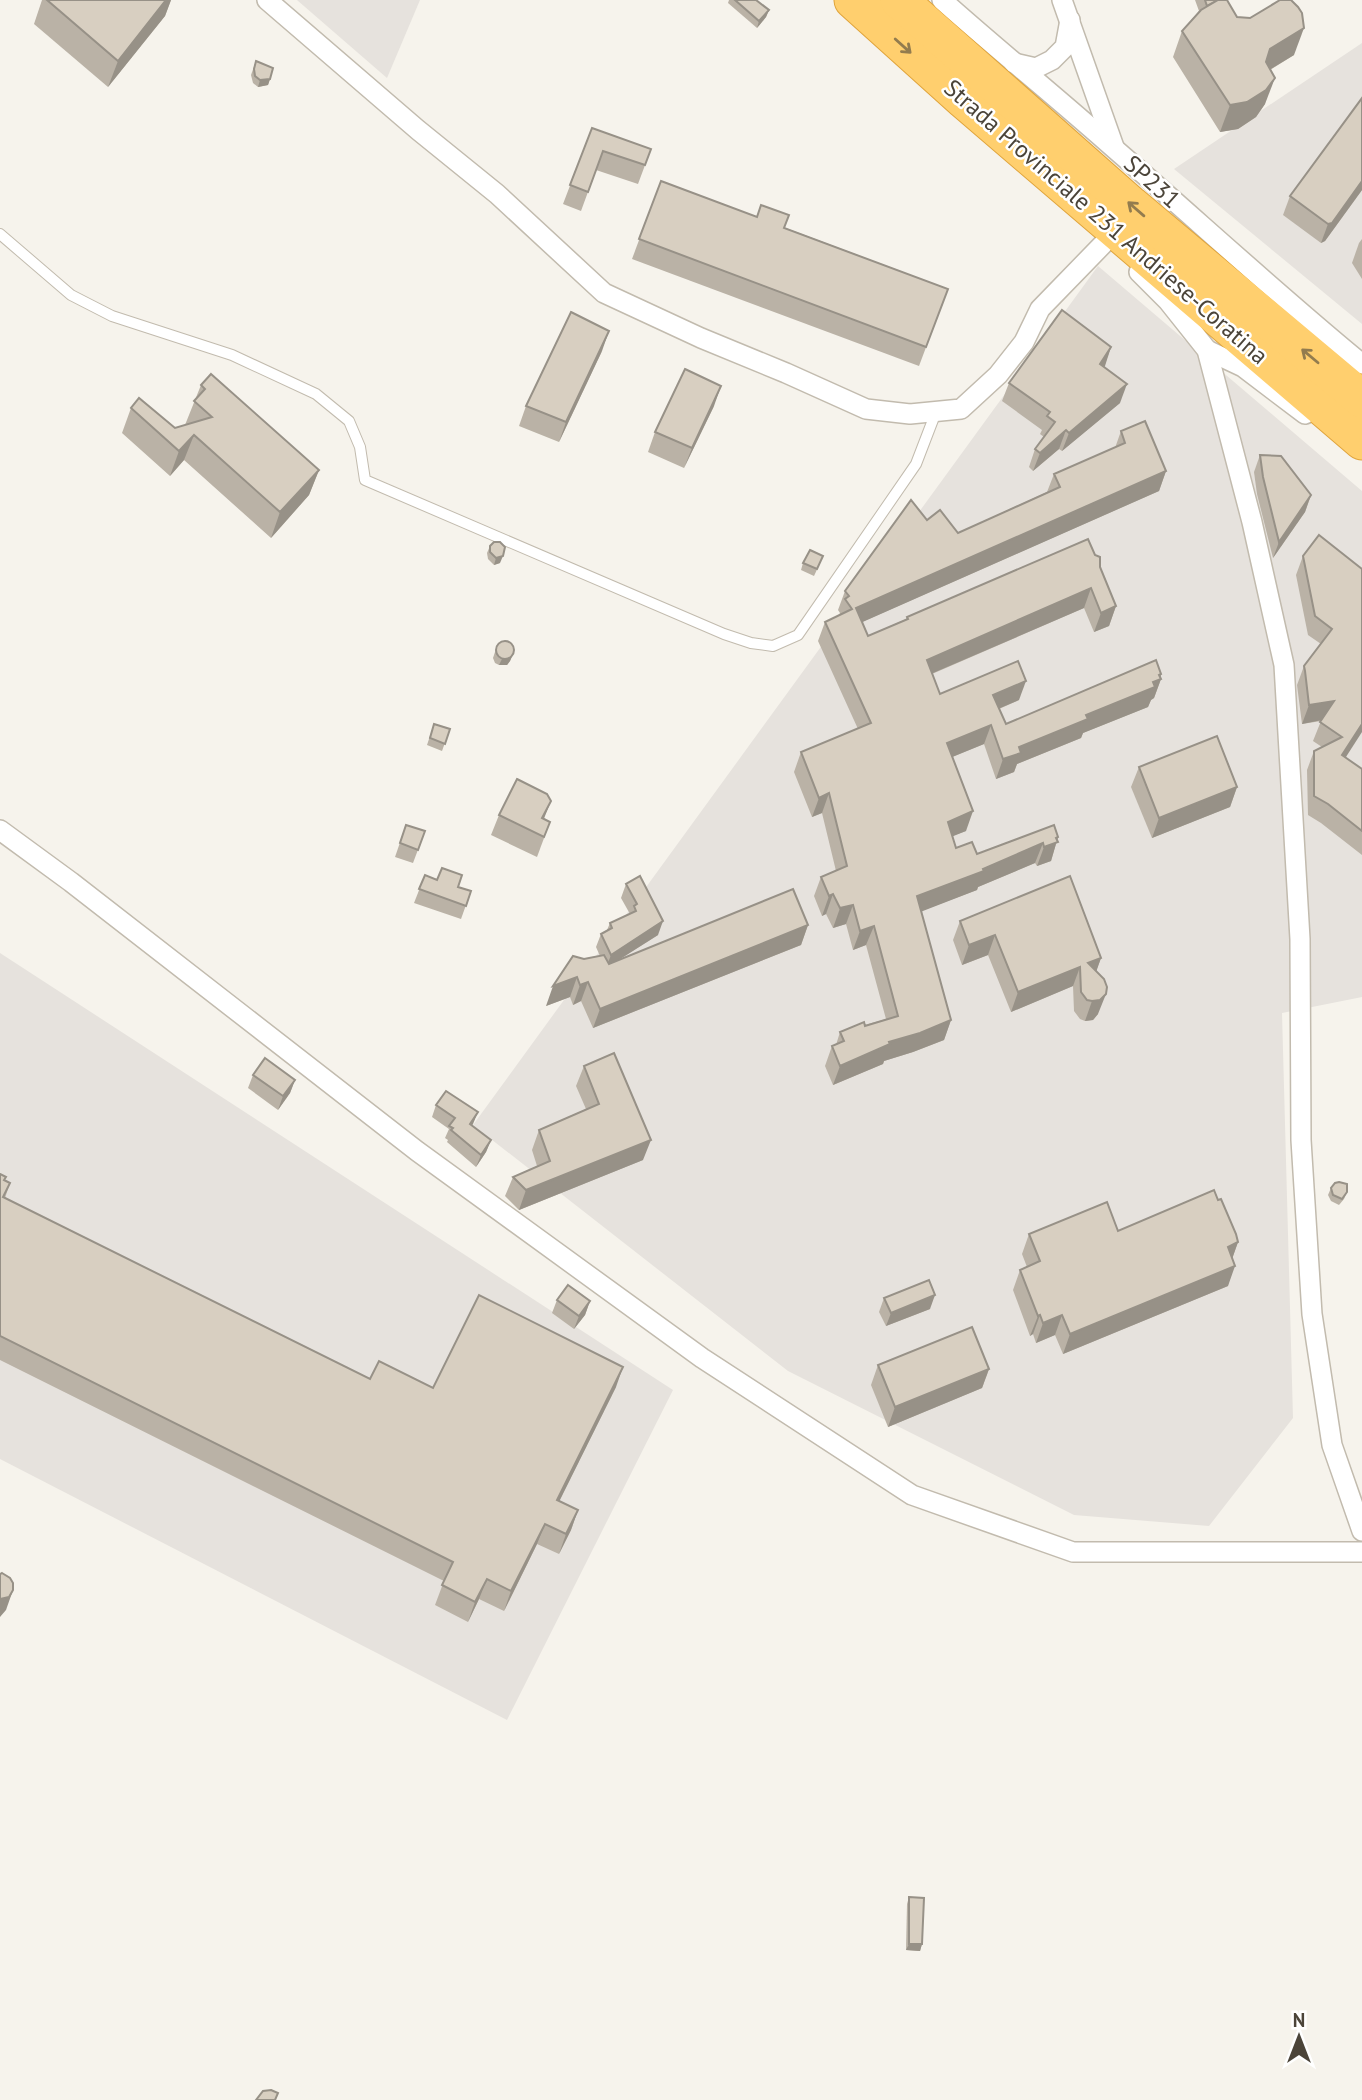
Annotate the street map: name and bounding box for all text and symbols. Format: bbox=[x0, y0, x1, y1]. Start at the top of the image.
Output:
one-way arrow bbox=[894, 38, 912, 54]
street label: Strada Provinciale 231 Andriese-Coratina bbox=[938, 72, 1275, 371]
street label: SP231 bbox=[1118, 148, 1187, 215]
one-way arrow bbox=[1127, 201, 1145, 217]
one-way arrow bbox=[1301, 348, 1319, 363]
north arrow bbox=[1264, 2002, 1334, 2072]
text: N bbox=[1293, 2008, 1305, 2032]

